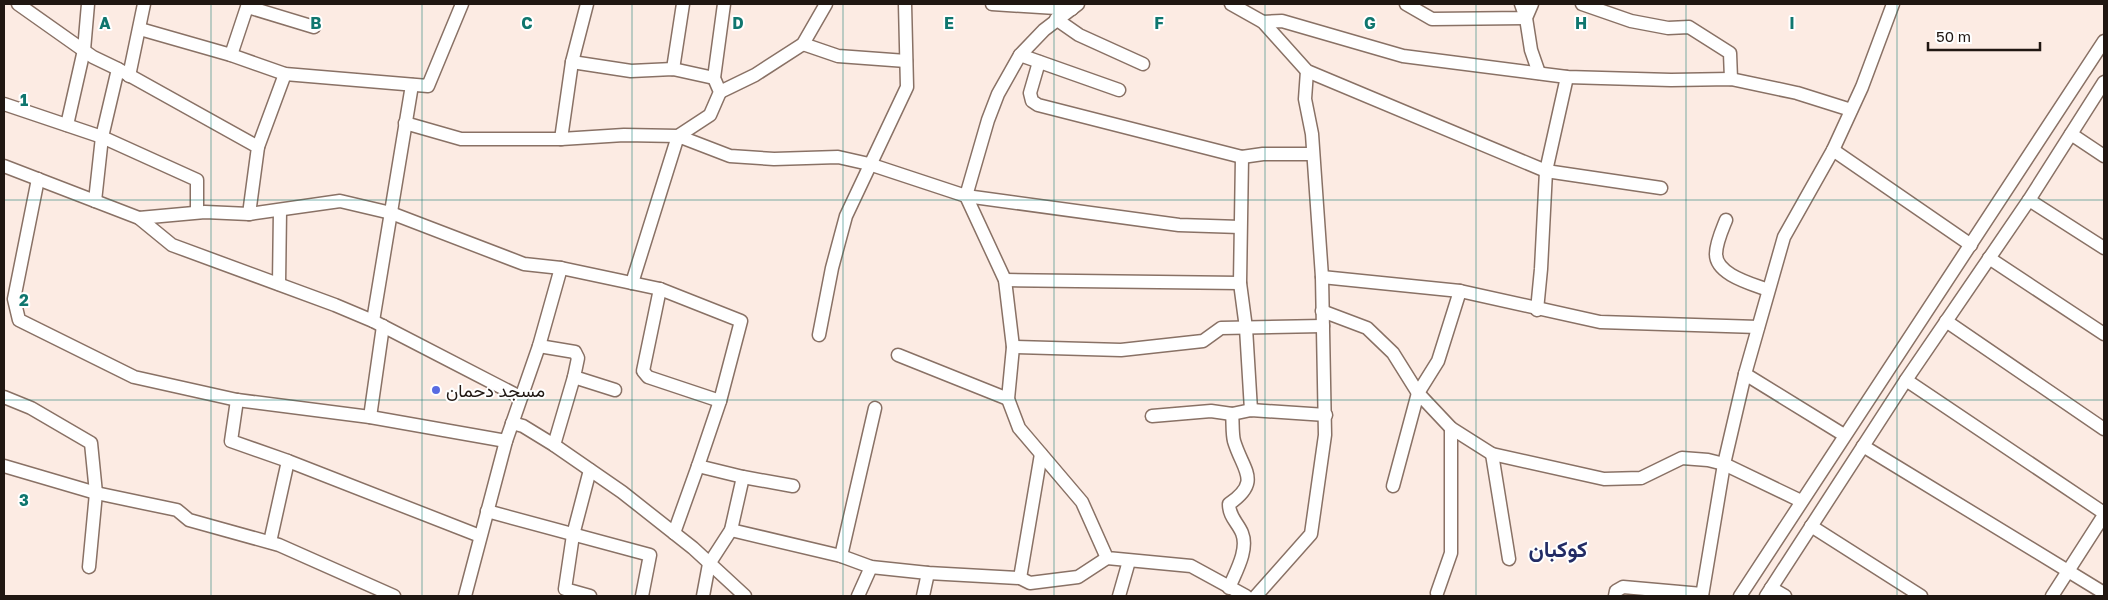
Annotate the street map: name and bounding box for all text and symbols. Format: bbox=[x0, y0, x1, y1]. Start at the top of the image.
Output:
text: A bbox=[99, 13, 111, 33]
text: B bbox=[310, 13, 322, 33]
text: C bbox=[521, 13, 533, 33]
text: D bbox=[732, 13, 744, 33]
text: E bbox=[944, 13, 954, 33]
text: F bbox=[1154, 13, 1164, 33]
text: G bbox=[1364, 13, 1376, 33]
text: H bbox=[1575, 13, 1587, 33]
text: I bbox=[1789, 13, 1795, 33]
scale bar bbox=[1928, 20, 2040, 52]
text: 50 m bbox=[1936, 27, 1971, 45]
text: 1 bbox=[20, 90, 28, 110]
text: 2 bbox=[19, 290, 29, 310]
place label: مسجد دحمان bbox=[446, 379, 545, 401]
marker: مسجد دحمان bbox=[430, 384, 442, 396]
text: 3 bbox=[19, 490, 29, 510]
district label: كوكبان bbox=[1529, 535, 1587, 563]

